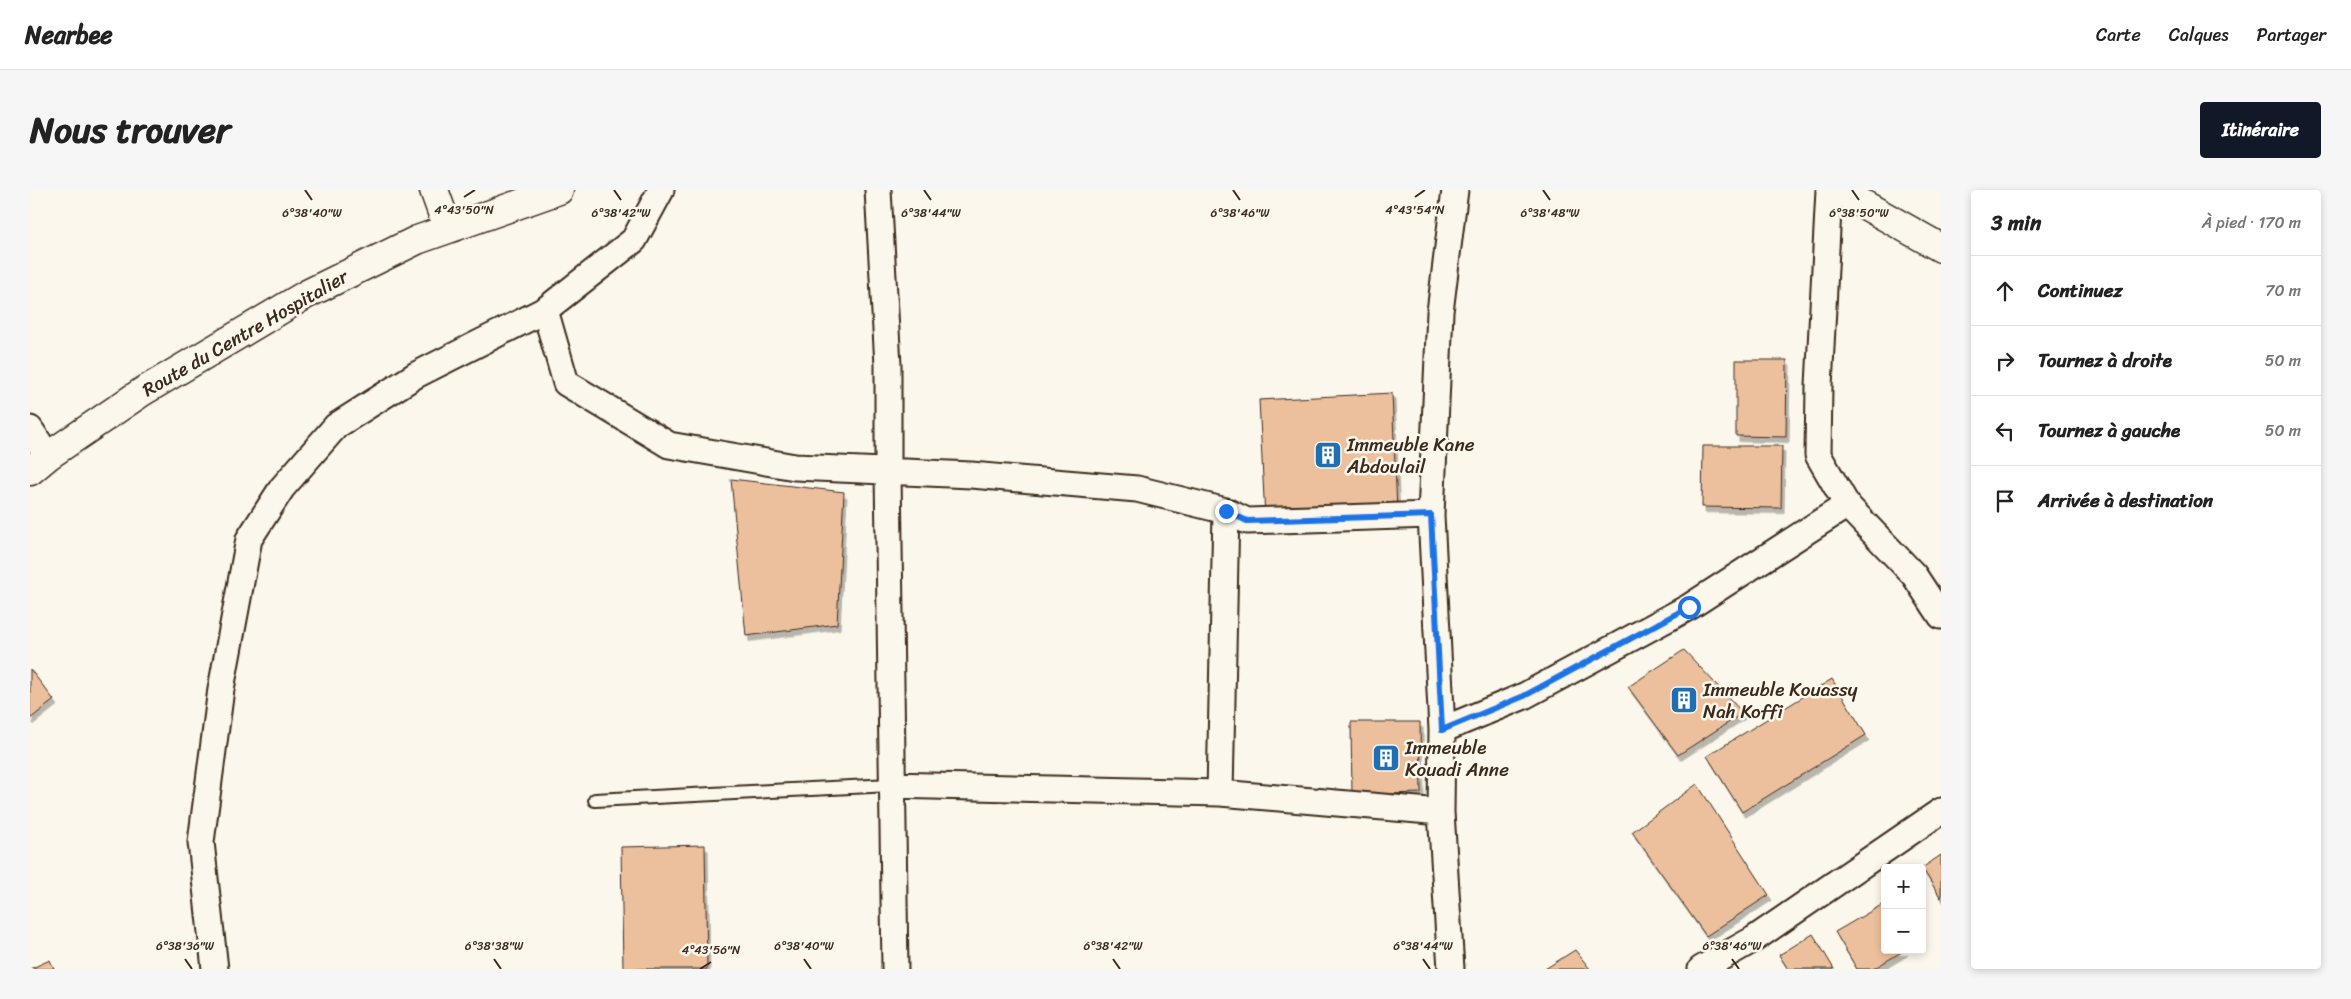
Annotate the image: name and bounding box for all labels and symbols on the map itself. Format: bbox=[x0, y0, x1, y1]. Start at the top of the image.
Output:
text: 4°43'50"N bbox=[434, 199, 494, 221]
text: 4°43'54"N bbox=[1385, 199, 1445, 221]
text: 6°38'40"W bbox=[282, 202, 343, 224]
text: 6°38'42"W bbox=[592, 202, 651, 224]
text: 6°38'44"W bbox=[901, 202, 961, 224]
text: 6°38'46"W bbox=[1211, 202, 1270, 224]
text: 6°38'48"W bbox=[1520, 202, 1580, 224]
text: 6°38'50"W bbox=[1829, 202, 1889, 224]
street label: Route du Centre Hospitalier bbox=[136, 260, 355, 406]
place label: Immeuble Kane Abdoulail bbox=[1346, 428, 1475, 483]
building icon: Immeuble Kane Abdoulail bbox=[1313, 440, 1343, 470]
route end bbox=[1215, 500, 1238, 523]
route start bbox=[1678, 596, 1701, 619]
place label: Immeuble Kouassy Nah Koffi bbox=[1702, 673, 1858, 728]
building icon: Immeuble Kouassy Nah Koffi bbox=[1669, 685, 1699, 715]
place label: Immeuble Kouadi Anne bbox=[1404, 731, 1509, 786]
building icon: Immeuble Kouadi Anne bbox=[1371, 743, 1401, 773]
text: 6°38'36"W bbox=[156, 935, 215, 957]
text: 6°38'38"W bbox=[465, 935, 524, 957]
text: 6°38'40"W bbox=[774, 935, 835, 957]
text: 6°38'42"W bbox=[1084, 935, 1143, 957]
text: 6°38'44"W bbox=[1393, 935, 1453, 957]
text: 6°38'46"W bbox=[1703, 935, 1762, 957]
text: 4°43'56"N bbox=[682, 939, 741, 961]

